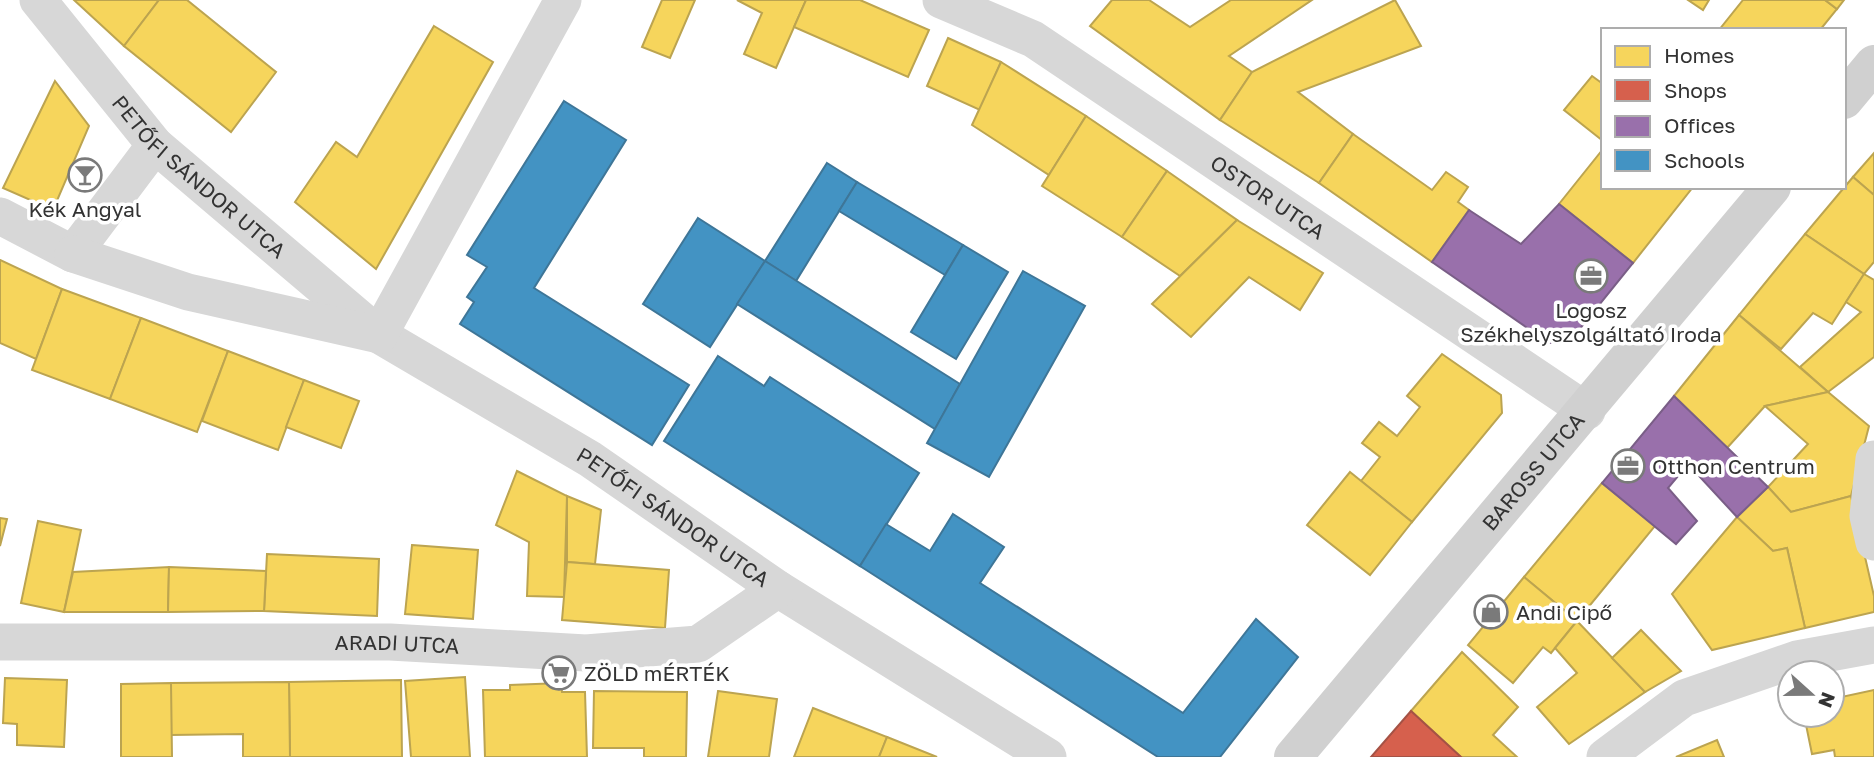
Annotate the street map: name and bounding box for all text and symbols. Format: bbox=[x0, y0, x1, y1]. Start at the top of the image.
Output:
legend bbox=[1601, 28, 1846, 189]
text: Homes bbox=[1664, 42, 1734, 68]
text: Shops bbox=[1664, 77, 1727, 103]
street label: PETŐFI SÁNDOR UTCA bbox=[107, 90, 291, 263]
text: Offices bbox=[1664, 112, 1735, 138]
text: Schools bbox=[1664, 147, 1745, 173]
street label: OSTOR UTCA bbox=[1206, 149, 1330, 244]
bar icon: Kék Angyal bbox=[66, 156, 104, 194]
place label: Kék Angyal bbox=[29, 196, 141, 222]
office icon: Logosz Székhelyszolgáltató Iroda bbox=[1572, 257, 1610, 295]
place label: Logosz Székhelyszolgáltató Iroda bbox=[1460, 297, 1722, 347]
street label: BAROSS UTCA bbox=[1476, 407, 1590, 536]
street label: PETŐFI SÁNDOR UTCA bbox=[572, 441, 775, 592]
office icon: Otthon Centrum bbox=[1609, 447, 1647, 485]
place label: Otthon Centrum bbox=[1652, 453, 1815, 479]
shop icon: Andi Cipő bbox=[1472, 593, 1510, 631]
place label: Andi Cipő bbox=[1516, 599, 1613, 625]
street label: ARADI UTCA bbox=[335, 629, 460, 659]
supermarket icon: ZÖLD mÉRTÉK bbox=[540, 654, 578, 692]
north arrow bbox=[1776, 659, 1846, 729]
place label: ZÖLD mÉRTÉK bbox=[584, 660, 730, 686]
text: N bbox=[1814, 689, 1841, 711]

